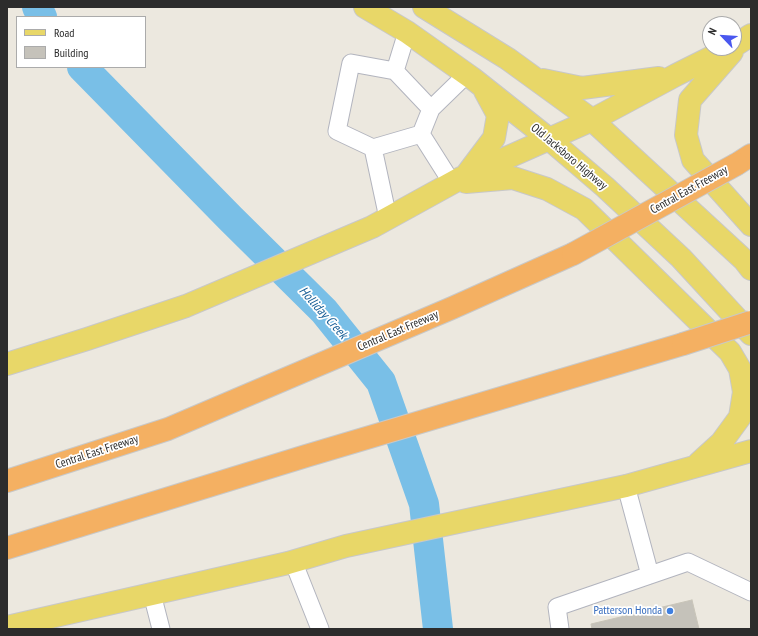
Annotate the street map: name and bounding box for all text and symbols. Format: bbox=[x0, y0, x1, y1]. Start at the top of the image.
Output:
legend bbox=[16, 16, 146, 68]
north arrow bbox=[702, 16, 742, 56]
text: Road bbox=[54, 25, 74, 40]
text: N bbox=[704, 26, 720, 37]
text: Building bbox=[54, 45, 89, 60]
street label: Old Jacksboro Highway bbox=[528, 121, 610, 193]
street label: Central East Freeway bbox=[648, 163, 730, 217]
water label: Holliday Creek bbox=[295, 284, 351, 342]
street label: Central East Freeway bbox=[355, 308, 441, 354]
street label: Central East Freeway bbox=[54, 432, 140, 472]
place label: Patterson Honda bbox=[593, 604, 662, 618]
marker: Patterson Honda bbox=[665, 606, 675, 616]

